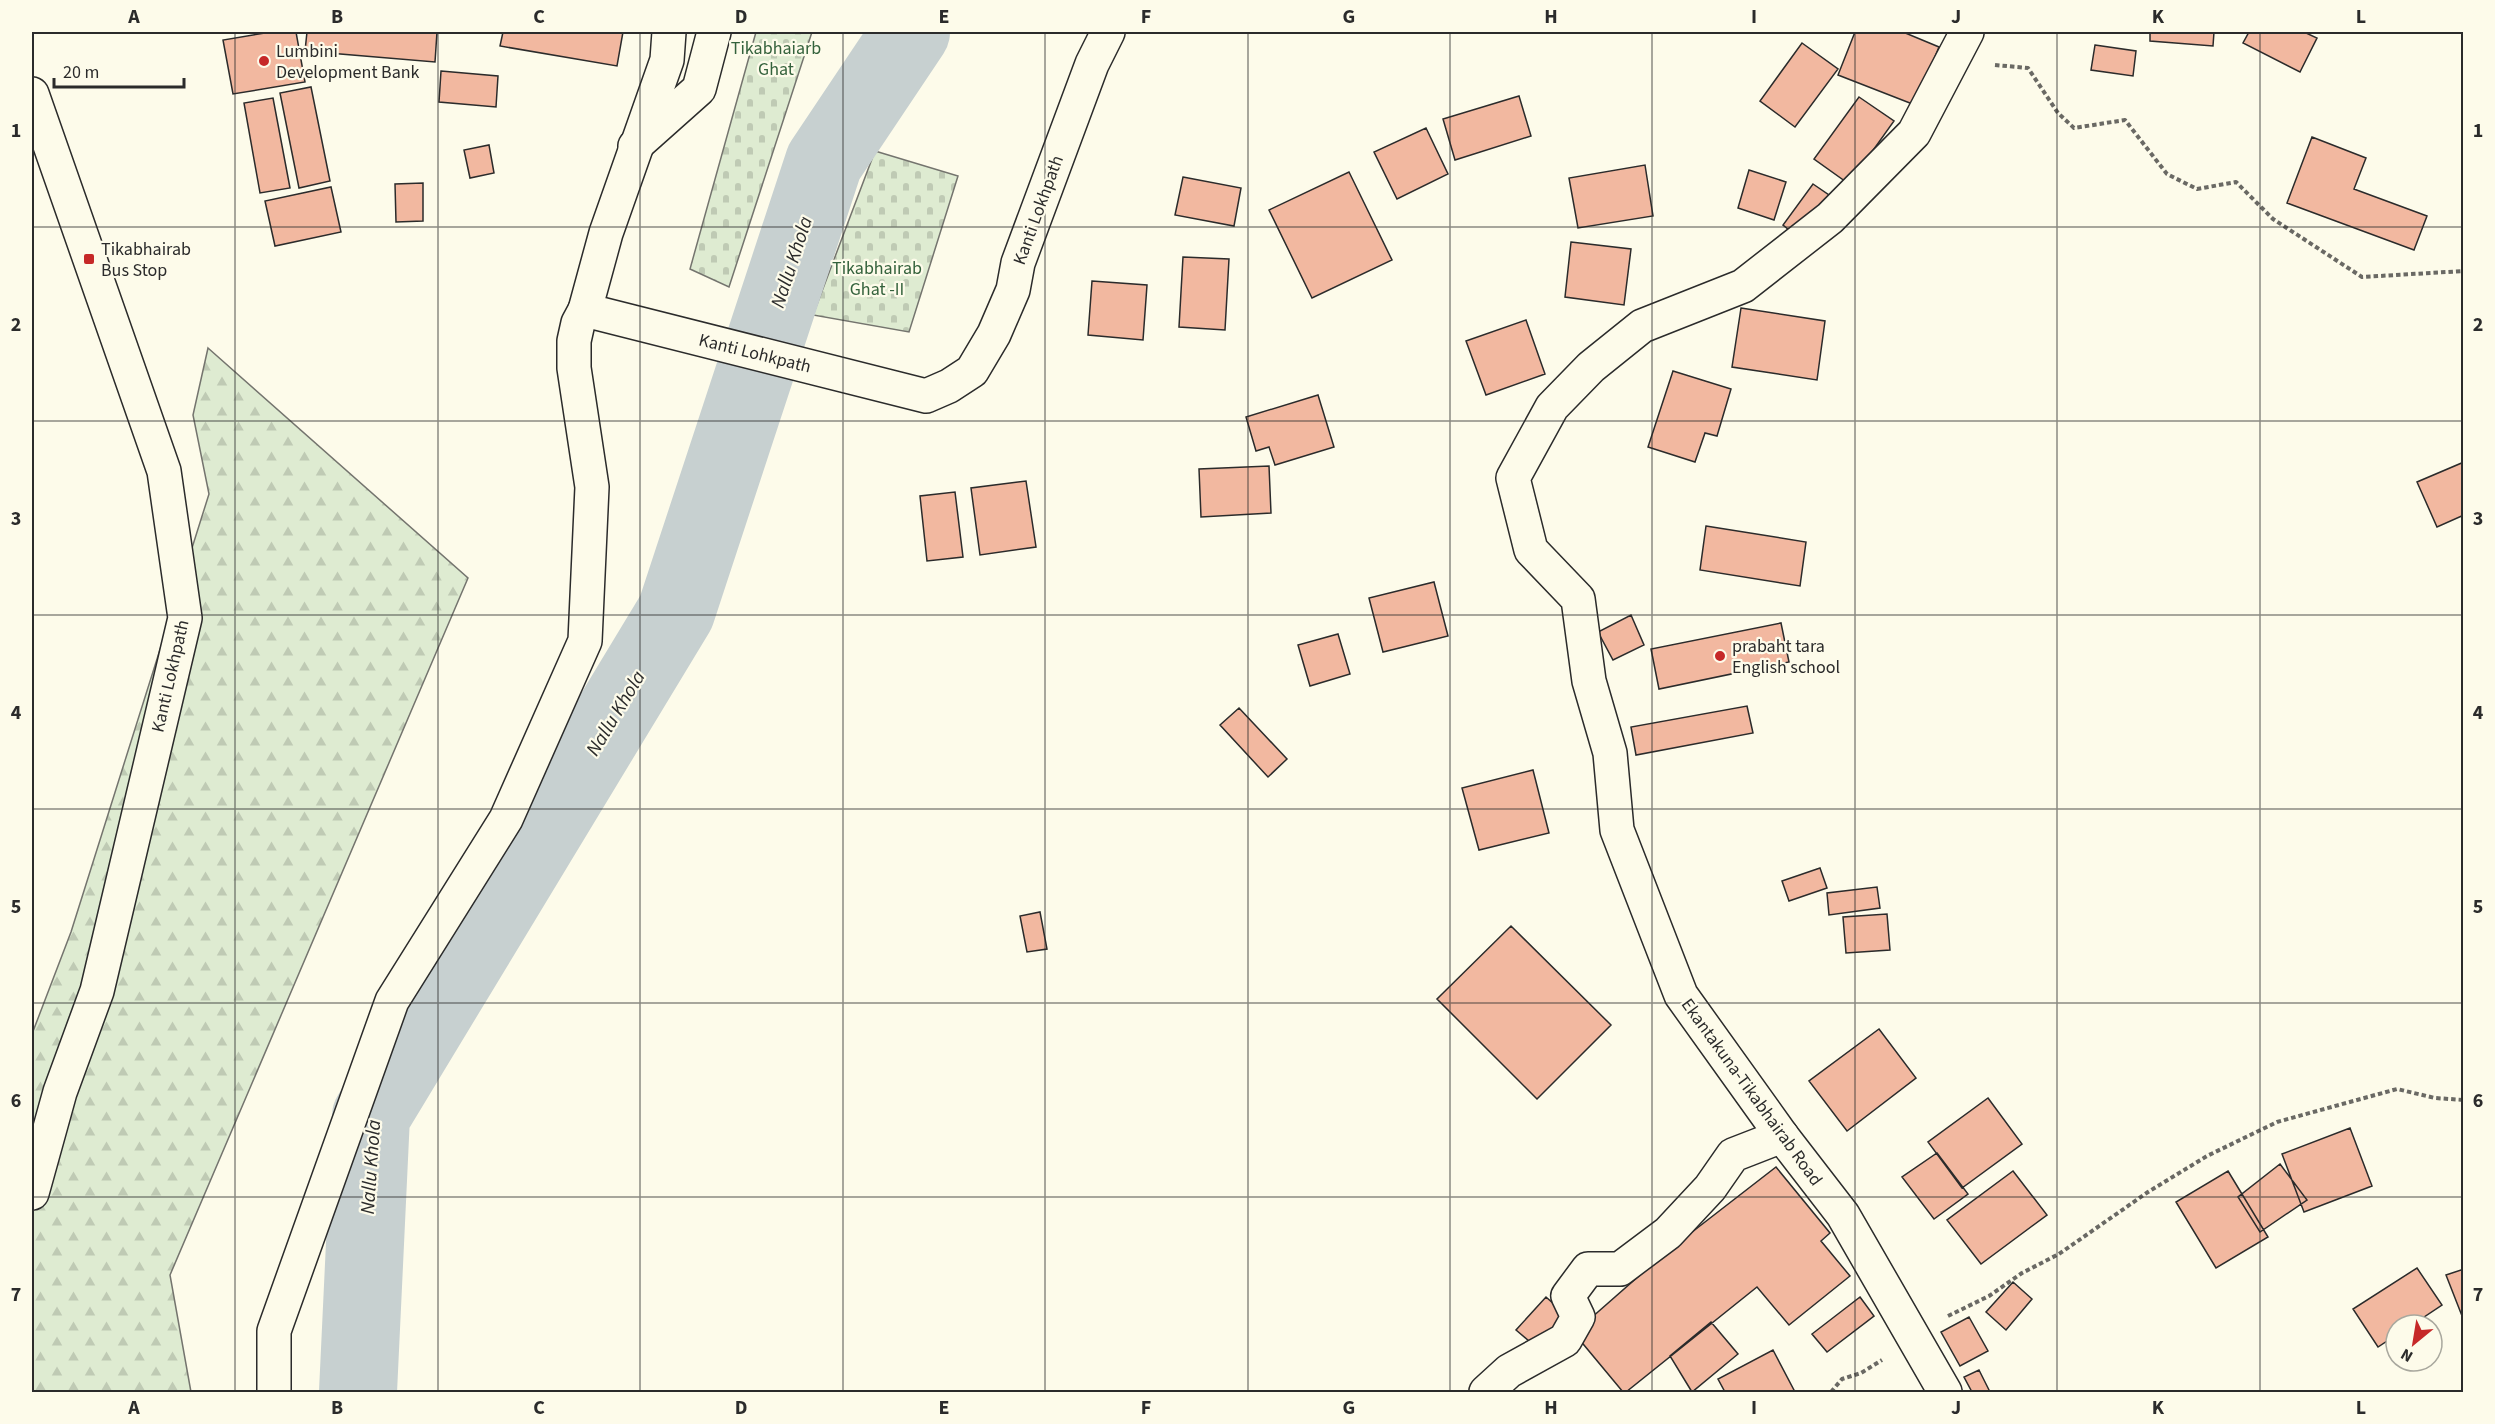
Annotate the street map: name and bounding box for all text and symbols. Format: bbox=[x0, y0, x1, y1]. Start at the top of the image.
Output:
text: A bbox=[127, 3, 140, 31]
text: B bbox=[331, 3, 343, 31]
text: C bbox=[533, 3, 545, 31]
text: D bbox=[735, 3, 747, 31]
text: E bbox=[939, 3, 949, 31]
text: F bbox=[1141, 3, 1151, 31]
text: G bbox=[1343, 3, 1355, 31]
text: H bbox=[1544, 3, 1558, 31]
text: I bbox=[1751, 3, 1757, 31]
text: J bbox=[1951, 3, 1961, 31]
text: K bbox=[2152, 3, 2165, 31]
text: L bbox=[2356, 3, 2366, 31]
park label: Tikabhaiarb Ghat bbox=[731, 36, 821, 82]
place label: Lumbini Development Bank bbox=[276, 39, 420, 85]
scale bar bbox=[54, 51, 184, 89]
marker: Lumbini Development Bank bbox=[257, 54, 271, 68]
text: 20 m bbox=[63, 60, 99, 85]
text: 1 bbox=[11, 117, 21, 145]
text: 1 bbox=[2473, 117, 2483, 145]
street label: Kanti Lokhpath bbox=[1007, 152, 1070, 268]
water label: Nallu Khola bbox=[764, 213, 820, 312]
place label: Tikabhairab Bus Stop bbox=[101, 237, 191, 283]
marker: Tikabhairab Bus Stop bbox=[82, 252, 96, 266]
park label: Tikabhairab Ghat -II bbox=[832, 256, 922, 302]
text: 2 bbox=[11, 311, 21, 339]
text: 2 bbox=[2473, 311, 2483, 339]
street label: Kanti Lohkpath bbox=[696, 327, 814, 380]
text: 3 bbox=[11, 505, 21, 533]
text: 3 bbox=[2473, 505, 2483, 533]
street label: Kanti Lokhpath bbox=[145, 617, 196, 735]
place label: prabaht tara English school bbox=[1732, 634, 1840, 680]
marker: prabaht tara English school bbox=[1713, 649, 1727, 663]
water label: Nallu Khola bbox=[579, 665, 652, 761]
text: 4 bbox=[11, 699, 22, 727]
text: 4 bbox=[2473, 699, 2484, 727]
text: 5 bbox=[11, 893, 21, 921]
text: 5 bbox=[2473, 893, 2483, 921]
street label: Ekantakuna-Tikabhairab Road bbox=[1675, 993, 1828, 1191]
text: 6 bbox=[11, 1087, 21, 1115]
text: 6 bbox=[2473, 1087, 2483, 1115]
water label: Nallu Khola bbox=[354, 1118, 388, 1215]
text: 7 bbox=[11, 1281, 21, 1309]
text: 7 bbox=[2473, 1281, 2483, 1309]
north arrow bbox=[2384, 1313, 2444, 1373]
text: N bbox=[2397, 1343, 2417, 1367]
text: A bbox=[127, 1394, 140, 1422]
text: B bbox=[331, 1394, 343, 1422]
text: C bbox=[533, 1394, 545, 1422]
text: D bbox=[735, 1394, 747, 1422]
text: E bbox=[939, 1394, 949, 1422]
text: F bbox=[1141, 1394, 1151, 1422]
text: G bbox=[1343, 1394, 1355, 1422]
text: H bbox=[1544, 1394, 1558, 1422]
text: I bbox=[1751, 1394, 1757, 1422]
text: J bbox=[1951, 1394, 1961, 1422]
text: K bbox=[2152, 1394, 2165, 1422]
text: L bbox=[2356, 1394, 2366, 1422]

